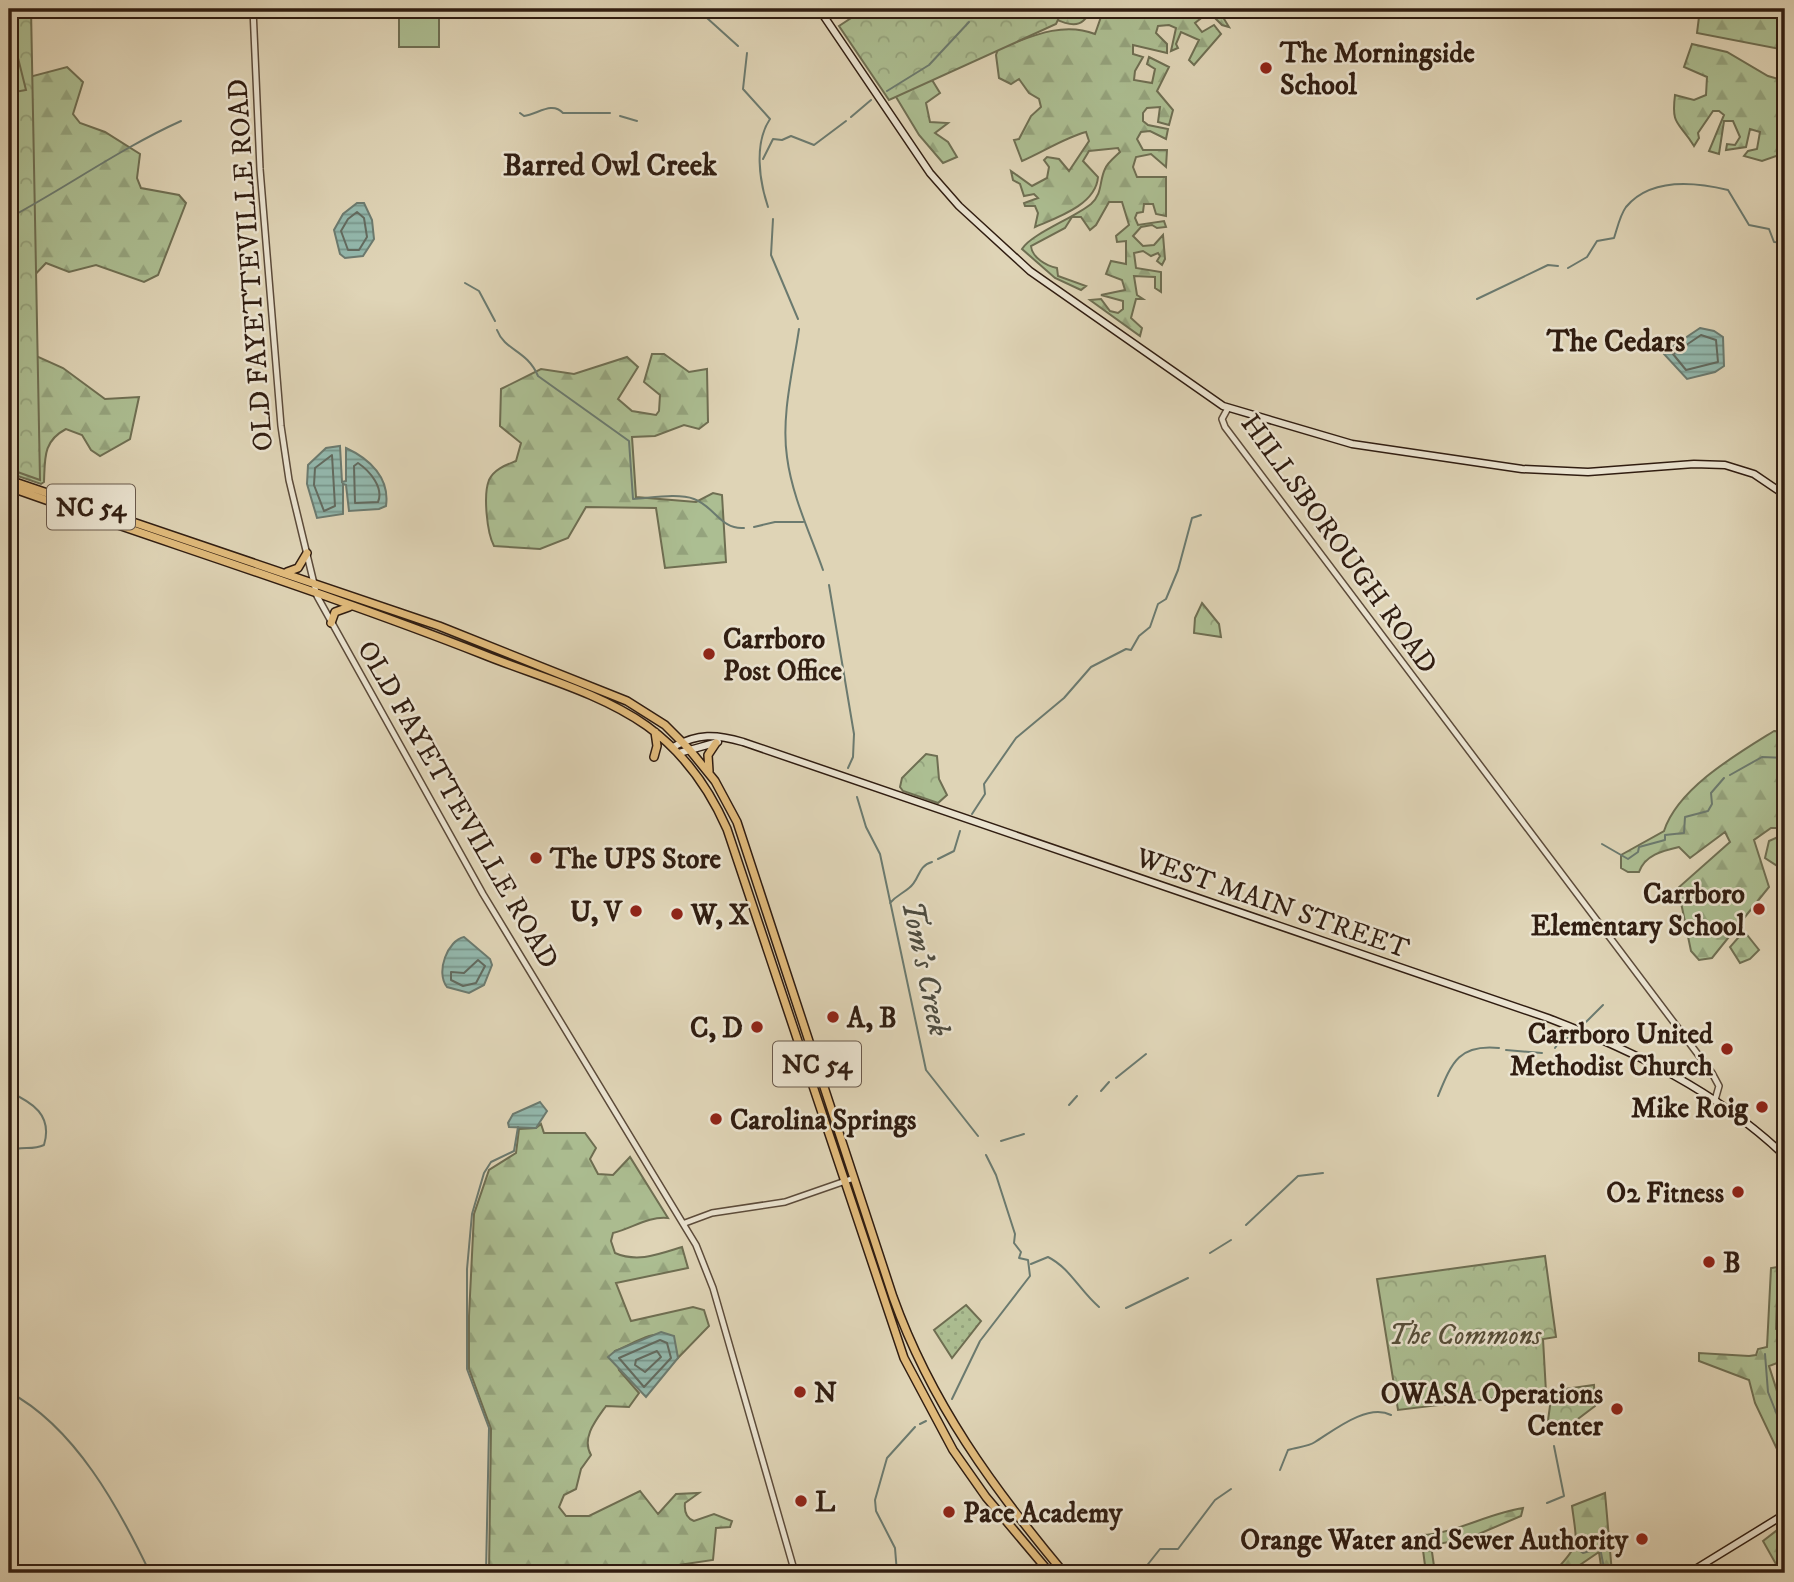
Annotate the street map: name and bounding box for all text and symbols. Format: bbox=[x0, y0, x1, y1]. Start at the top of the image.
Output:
place label: The Morningside School bbox=[1279, 36, 1475, 103]
marker: The Morningside School bbox=[1258, 60, 1274, 76]
street label: OLD FAYETTEVILLE ROAD bbox=[220, 78, 281, 452]
district label: Barred Owl Creek bbox=[503, 148, 718, 185]
district label: The Cedars bbox=[1546, 324, 1685, 361]
street label: HILLSBOROUGH ROAD bbox=[1233, 407, 1445, 681]
road number: NC 54 bbox=[47, 485, 135, 530]
place label: Carrboro Post Office bbox=[723, 622, 842, 689]
street label: OLD FAYETTEVILLE ROAD bbox=[349, 634, 566, 975]
marker: Carrboro Post Office bbox=[701, 646, 717, 662]
street label: WEST MAIN STREET bbox=[1130, 840, 1414, 967]
place label: The UPS Store bbox=[549, 842, 722, 877]
marker: The UPS Store bbox=[528, 850, 544, 866]
place label: Carrboro Elementary School bbox=[1531, 877, 1746, 944]
place label: U, V bbox=[570, 895, 623, 930]
water label: Tom's Creek bbox=[892, 897, 957, 1040]
place label: W, X bbox=[690, 898, 750, 933]
marker: Carrboro Elementary School bbox=[1751, 901, 1767, 917]
marker: U, V bbox=[628, 903, 644, 919]
marker: W, X bbox=[669, 906, 685, 922]
place label: A, B bbox=[846, 1001, 897, 1036]
marker: A, B bbox=[825, 1009, 841, 1025]
place label: C, D bbox=[690, 1011, 743, 1046]
place label: Carrboro United Methodist Church bbox=[1510, 1017, 1714, 1084]
marker: C, D bbox=[749, 1019, 765, 1035]
marker: Carrboro United Methodist Church bbox=[1719, 1041, 1735, 1057]
road number: NC 54 bbox=[773, 1042, 861, 1086]
place label: Mike Roig bbox=[1631, 1091, 1749, 1126]
marker: Mike Roig bbox=[1754, 1099, 1770, 1115]
place label: Carolina Springs bbox=[730, 1103, 917, 1138]
marker: Carolina Springs bbox=[708, 1111, 724, 1127]
place label: O2 Fitness bbox=[1606, 1176, 1725, 1211]
marker: O2 Fitness bbox=[1730, 1184, 1746, 1200]
place label: B bbox=[1723, 1246, 1741, 1281]
marker: B bbox=[1701, 1254, 1717, 1270]
park label: The Commons bbox=[1389, 1318, 1542, 1353]
place label: N bbox=[814, 1376, 837, 1411]
place label: OWASA Operations Center bbox=[1381, 1377, 1604, 1444]
marker: N bbox=[792, 1384, 808, 1400]
marker: OWASA Operations Center bbox=[1609, 1401, 1625, 1417]
place label: L bbox=[815, 1485, 836, 1520]
marker: L bbox=[793, 1493, 809, 1509]
place label: Pace Academy bbox=[963, 1496, 1123, 1531]
marker: Pace Academy bbox=[941, 1504, 957, 1520]
place label: Orange Water and Sewer Authority bbox=[1240, 1523, 1629, 1558]
marker: Orange Water and Sewer Authority bbox=[1634, 1531, 1650, 1547]

